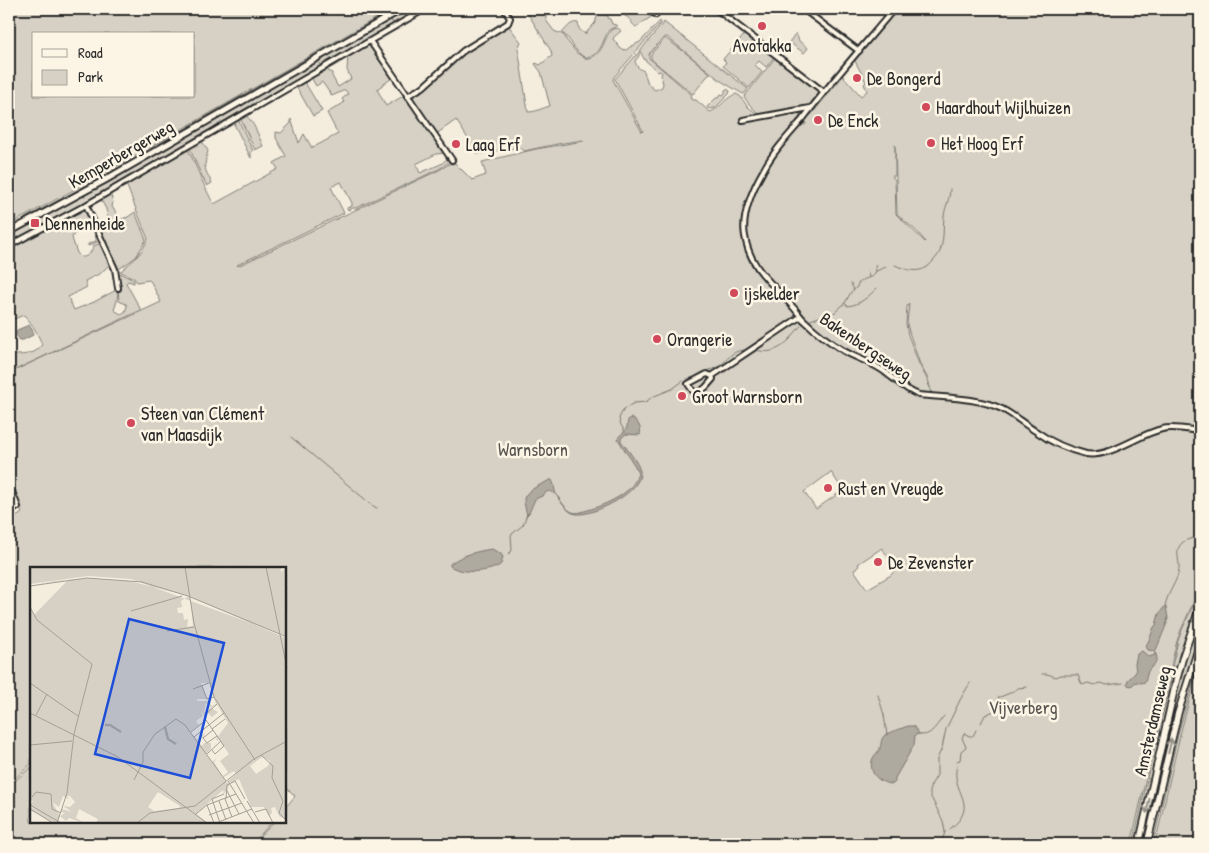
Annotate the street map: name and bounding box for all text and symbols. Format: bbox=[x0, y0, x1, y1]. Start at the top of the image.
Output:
marker: Avotakka bbox=[756, 20, 768, 32]
legend bbox=[32, 32, 195, 98]
place label: Avotakka bbox=[733, 33, 791, 58]
text: Road bbox=[78, 42, 103, 63]
text: Park bbox=[78, 66, 103, 87]
place label: De Bongerd bbox=[867, 66, 941, 91]
marker: De Bongerd bbox=[851, 72, 863, 84]
place label: Haardhout Wijlhuizen bbox=[936, 95, 1071, 120]
marker: Haardhout Wijlhuizen bbox=[920, 101, 932, 113]
place label: De Enck bbox=[828, 108, 879, 133]
street label: Kemperbergerweg bbox=[64, 114, 178, 194]
marker: De Enck bbox=[812, 114, 824, 126]
place label: Het Hoog Erf bbox=[941, 131, 1024, 156]
place label: Laag Erf bbox=[466, 132, 521, 157]
marker: Het Hoog Erf bbox=[925, 137, 937, 149]
marker: Laag Erf bbox=[450, 138, 462, 150]
place label: Dennenheide bbox=[45, 211, 125, 236]
marker: Dennenheide bbox=[29, 217, 41, 229]
place label: ijskelder bbox=[744, 281, 800, 306]
marker: ijskelder bbox=[728, 287, 740, 299]
street label: Bakenbergseweg bbox=[815, 306, 917, 386]
place label: Orangerie bbox=[667, 327, 732, 352]
marker: Orangerie bbox=[651, 333, 663, 345]
place label: Groot Warnsborn bbox=[692, 384, 802, 409]
marker: Groot Warnsborn bbox=[676, 390, 688, 402]
place label: Steen van Clément van Maasdijk bbox=[141, 401, 265, 447]
marker: Steen van Clément van Maasdijk bbox=[125, 417, 137, 429]
park label: Warnsborn bbox=[498, 437, 568, 462]
place label: Rust en Vreugde bbox=[838, 476, 944, 501]
marker: Rust en Vreugde bbox=[822, 482, 834, 494]
place label: De Zevenster bbox=[888, 550, 974, 575]
marker: De Zevenster bbox=[872, 556, 884, 568]
inset map bbox=[30, 567, 286, 823]
street label: Amsterdamseweg bbox=[1127, 664, 1177, 778]
park label: Vijverberg bbox=[988, 695, 1058, 720]
one-way arrow bbox=[1166, 738, 1175, 754]
one-way arrow bbox=[1142, 797, 1152, 813]

